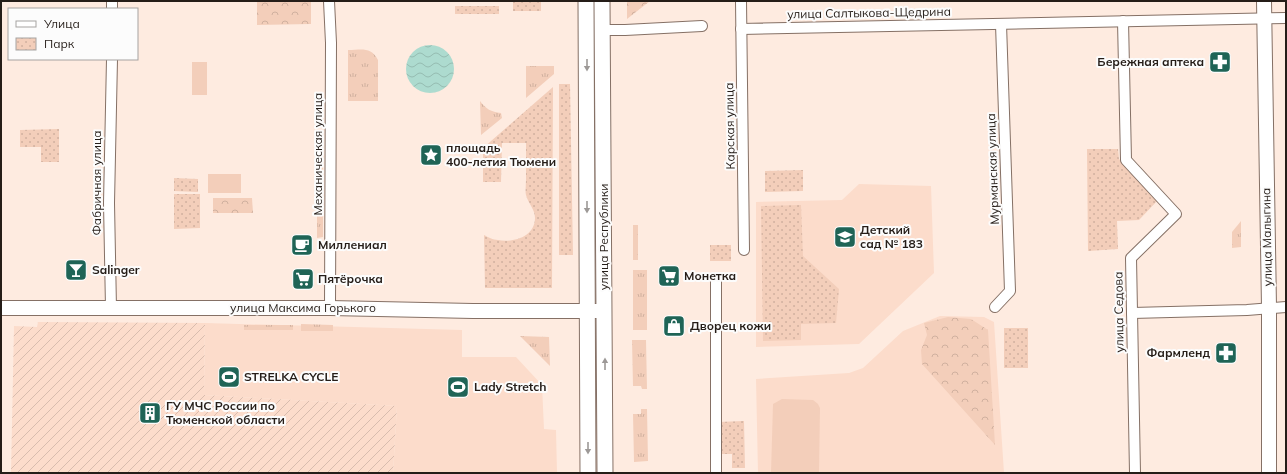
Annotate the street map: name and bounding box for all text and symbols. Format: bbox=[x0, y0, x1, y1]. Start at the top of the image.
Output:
street label: улица Салтыкова-Щедрина bbox=[787, 4, 951, 21]
legend bbox=[8, 8, 138, 60]
text: Улица bbox=[43, 16, 80, 31]
text: Парк bbox=[44, 36, 75, 51]
pharmacy icon: Бережная аптека bbox=[1207, 49, 1233, 75]
place label: Бережная аптека bbox=[1097, 54, 1204, 69]
one-way arrow bbox=[584, 59, 590, 72]
street label: Карская улица bbox=[721, 82, 738, 170]
street label: Механическая улица bbox=[310, 93, 325, 215]
street label: Мурманская улица bbox=[983, 113, 1002, 225]
street label: Фабричная улица bbox=[89, 130, 104, 236]
place label: площадь 400-летия Тюмени bbox=[446, 140, 556, 169]
place icon: площадь 400-летия Тюмени bbox=[418, 142, 444, 168]
street label: улица Республики bbox=[596, 184, 611, 290]
street label: улица Малыгина bbox=[1258, 188, 1275, 286]
one-way arrow bbox=[584, 201, 590, 214]
place label: Детский сад № 183 bbox=[860, 222, 923, 251]
school or university icon: Детский сад № 183 bbox=[832, 224, 858, 250]
cafe icon: Миллениал bbox=[289, 232, 315, 258]
place label: Миллениал bbox=[318, 237, 387, 252]
bar icon: Salinger bbox=[63, 257, 89, 283]
place label: Salinger bbox=[92, 262, 140, 277]
supermarket icon: Монетка bbox=[656, 263, 682, 289]
supermarket icon: Пятёрочка bbox=[290, 266, 316, 292]
place label: Монетка bbox=[684, 268, 736, 283]
place label: Пятёрочка bbox=[318, 271, 383, 286]
street label: улица Седова bbox=[1110, 271, 1127, 353]
street label: улица Максима Горького bbox=[230, 300, 376, 315]
shop icon: Дворец кожи bbox=[661, 313, 687, 339]
place label: Дворец кожи bbox=[690, 318, 771, 333]
pharmacy icon: Фармленд bbox=[1213, 340, 1239, 366]
place label: Фармленд bbox=[1146, 345, 1210, 360]
one-way arrow bbox=[602, 357, 608, 370]
sports icon: STRELKA CYCLE bbox=[216, 364, 242, 390]
place label: STRELKA CYCLE bbox=[244, 369, 338, 384]
sports icon: Lady Stretch bbox=[445, 374, 471, 400]
place label: Lady Stretch bbox=[474, 379, 547, 394]
place label: ГУ МЧС России по Тюменской области bbox=[166, 398, 285, 427]
building icon: ГУ МЧС России по Тюменской области bbox=[137, 400, 163, 426]
one-way arrow bbox=[585, 442, 591, 455]

